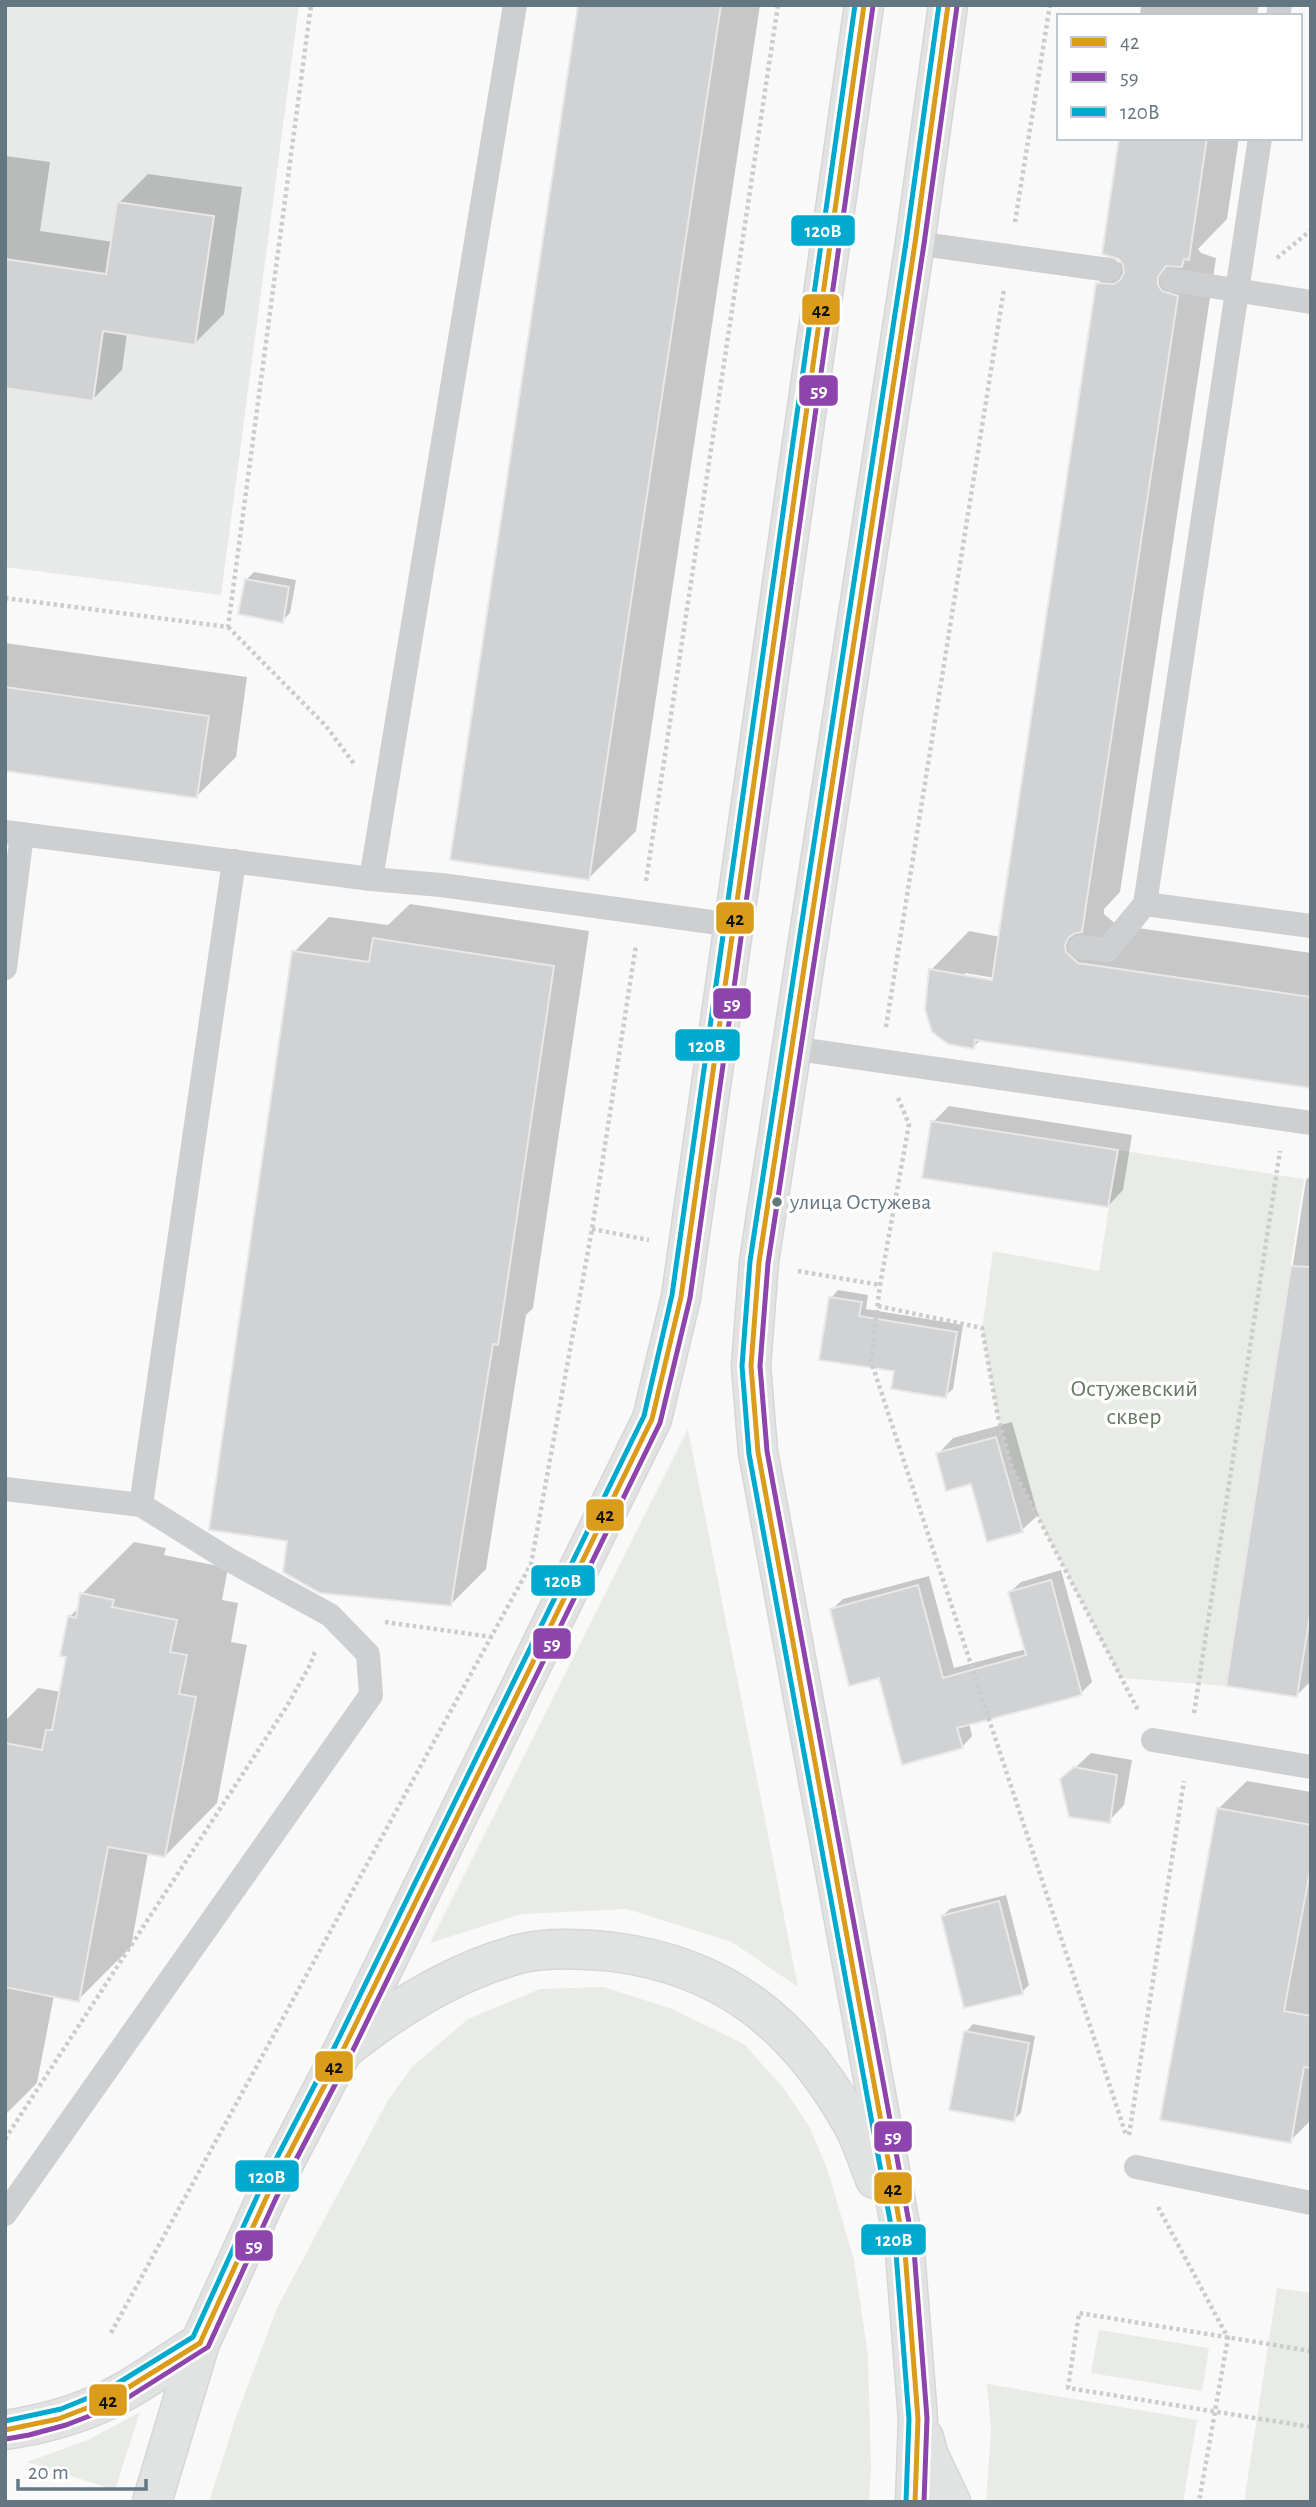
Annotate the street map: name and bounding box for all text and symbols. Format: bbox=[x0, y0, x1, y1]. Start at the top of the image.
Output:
legend bbox=[1057, 14, 1302, 140]
text: 42 bbox=[1120, 32, 1140, 53]
text: 59 bbox=[1120, 67, 1139, 88]
text: 120В bbox=[1120, 102, 1160, 123]
line badge: 120В bbox=[790, 214, 856, 247]
text: 120В bbox=[805, 222, 841, 241]
line badge: 42 bbox=[801, 293, 841, 326]
text: 42 bbox=[812, 301, 830, 320]
line badge: 59 bbox=[798, 374, 839, 407]
text: 59 bbox=[810, 382, 828, 401]
line badge: 42 bbox=[715, 901, 755, 935]
text: 42 bbox=[726, 910, 744, 929]
line badge: 59 bbox=[712, 987, 752, 1020]
text: 59 bbox=[723, 995, 741, 1014]
line badge: 120В bbox=[674, 1028, 741, 1062]
text: 120В bbox=[689, 1037, 725, 1056]
place label: улица Остужева bbox=[789, 1191, 931, 1213]
marker: улица Остужева bbox=[770, 1195, 784, 1209]
park label: Остужевский сквер bbox=[1070, 1377, 1198, 1429]
line badge: 42 bbox=[585, 1498, 625, 1532]
text: 42 bbox=[596, 1506, 614, 1525]
line badge: 120В bbox=[530, 1564, 596, 1597]
text: 120В bbox=[545, 1572, 581, 1591]
line badge: 59 bbox=[532, 1627, 572, 1660]
text: 59 bbox=[543, 1635, 561, 1654]
line badge: 42 bbox=[314, 2050, 354, 2083]
text: 42 bbox=[325, 2058, 343, 2077]
line badge: 59 bbox=[873, 2120, 913, 2153]
text: 59 bbox=[884, 2128, 902, 2147]
line badge: 120В bbox=[234, 2159, 300, 2193]
text: 120В bbox=[249, 2168, 285, 2187]
line badge: 42 bbox=[873, 2171, 913, 2205]
text: 42 bbox=[884, 2180, 902, 2199]
line badge: 120В bbox=[860, 2223, 927, 2256]
line badge: 59 bbox=[234, 2229, 274, 2262]
text: 120В bbox=[876, 2231, 912, 2250]
text: 59 bbox=[245, 2237, 263, 2256]
line badge: 42 bbox=[88, 2383, 128, 2417]
text: 42 bbox=[99, 2392, 117, 2411]
scale bar bbox=[18, 2448, 145, 2492]
text: 20 m bbox=[28, 2462, 69, 2483]

